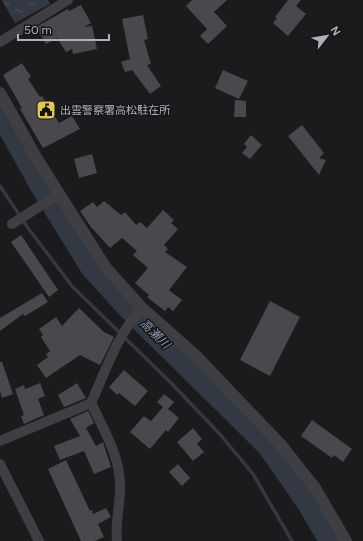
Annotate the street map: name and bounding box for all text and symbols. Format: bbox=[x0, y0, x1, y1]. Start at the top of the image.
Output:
scale bar bbox=[18, 16, 109, 42]
north arrow bbox=[307, 16, 347, 56]
text: 50 m bbox=[24, 23, 52, 37]
text: N bbox=[327, 24, 343, 38]
public building icon: 出雲警察署高松駐在所 bbox=[35, 99, 57, 121]
place label: 出雲警察署高松駐在所 bbox=[60, 104, 171, 117]
water label: 高瀬川 bbox=[137, 316, 174, 353]

